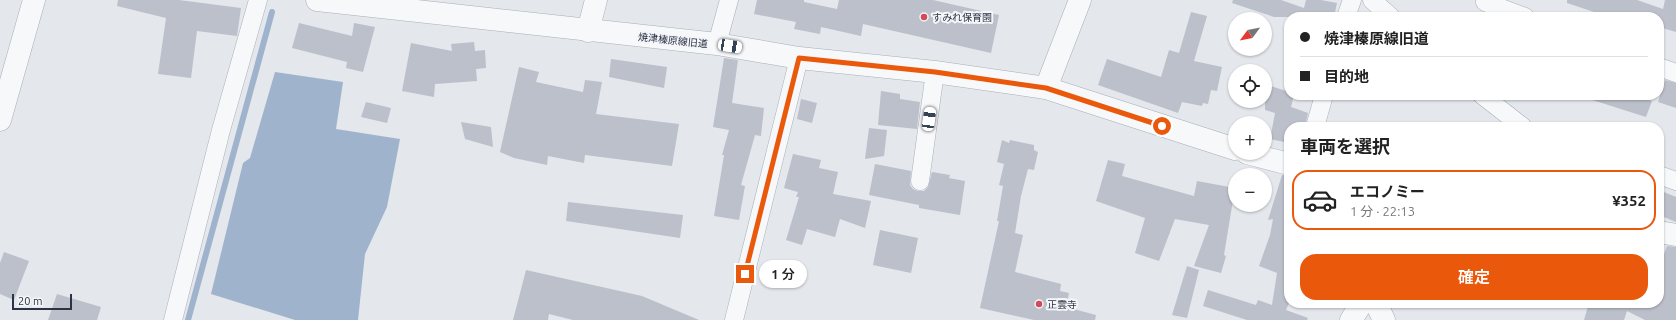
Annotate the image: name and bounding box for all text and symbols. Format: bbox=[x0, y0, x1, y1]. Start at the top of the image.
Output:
marker: すみれ保育園 bbox=[919, 12, 929, 22]
place label: すみれ保育園 bbox=[932, 12, 992, 23]
north arrow bbox=[1228, 12, 1272, 56]
map controls bbox=[1228, 12, 1272, 212]
text: 焼津榛原線旧道 bbox=[1324, 30, 1429, 47]
street label: 焼津榛原線旧道 bbox=[638, 31, 708, 50]
car bbox=[717, 38, 743, 54]
button: locate bbox=[1228, 64, 1272, 108]
text: 目的地 bbox=[1324, 68, 1369, 85]
car bbox=[921, 106, 937, 132]
button: + bbox=[1228, 116, 1272, 160]
route start bbox=[1153, 117, 1171, 135]
text: 車両を選択 bbox=[1300, 136, 1390, 156]
button: − bbox=[1228, 168, 1272, 212]
icon: car bbox=[1302, 182, 1338, 218]
text: エコノミー bbox=[1350, 183, 1425, 200]
text: ¥352 bbox=[1612, 192, 1646, 209]
text: 1 分 · 22:13 bbox=[1350, 204, 1415, 218]
button: 確定 bbox=[1300, 254, 1648, 300]
callout: 1 分 bbox=[759, 260, 807, 288]
route end bbox=[736, 265, 754, 283]
text: 1 分 bbox=[771, 267, 795, 281]
scale bar bbox=[12, 292, 72, 311]
text: 20 m bbox=[18, 295, 42, 307]
marker: 正雲寺 bbox=[1034, 299, 1044, 309]
place label: 正雲寺 bbox=[1047, 299, 1077, 310]

